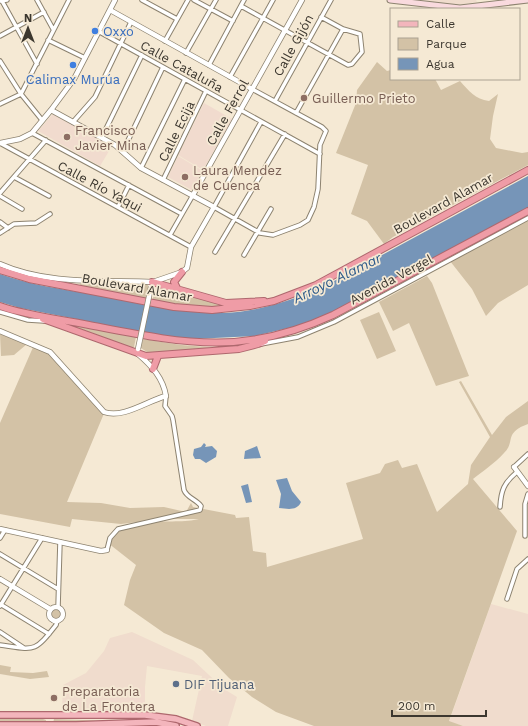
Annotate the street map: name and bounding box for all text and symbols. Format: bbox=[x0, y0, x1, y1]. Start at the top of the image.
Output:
north arrow bbox=[8, 8, 48, 48]
legend bbox=[390, 8, 520, 80]
text: N bbox=[24, 12, 32, 25]
street label: Calle Gijón bbox=[270, 12, 317, 79]
text: Calle bbox=[426, 17, 455, 31]
place label: Oxxo bbox=[103, 24, 134, 39]
marker: Oxxo bbox=[90, 26, 100, 36]
street label: Calle Cataluña bbox=[138, 37, 226, 96]
text: Parque bbox=[426, 37, 467, 51]
text: Agua bbox=[426, 57, 455, 71]
marker: Calimax Murúa bbox=[68, 60, 78, 70]
place label: Calimax Murúa bbox=[26, 72, 121, 87]
street label: Calle Ferrol bbox=[203, 77, 252, 148]
place label: Guillermo Prieto bbox=[312, 91, 416, 106]
marker: Guillermo Prieto bbox=[299, 93, 309, 103]
street label: Calle Ecija bbox=[155, 98, 198, 164]
place label: Francisco Javier Mina bbox=[75, 123, 147, 153]
marker: Francisco Javier Mina bbox=[62, 132, 72, 142]
street label: Calle Río Yaqui bbox=[55, 158, 144, 215]
place label: Laura Mendez de Cuenca bbox=[193, 163, 282, 193]
street label: Boulevard Alamar bbox=[391, 170, 496, 237]
marker: Laura Mendez de Cuenca bbox=[180, 172, 190, 182]
water label: Arroyo Alamar bbox=[289, 249, 384, 307]
street label: Avenida Vergel bbox=[347, 251, 435, 308]
street label: Boulevard Alamar bbox=[81, 270, 193, 305]
place label: DIF Tijuana bbox=[184, 677, 255, 692]
marker: DIF Tijuana bbox=[171, 679, 181, 689]
place label: Preparatoria de La Frontera bbox=[62, 684, 156, 714]
scale bar bbox=[392, 692, 486, 718]
marker: Preparatoria de La Frontera bbox=[49, 693, 59, 703]
text: 200 m bbox=[398, 699, 435, 713]

